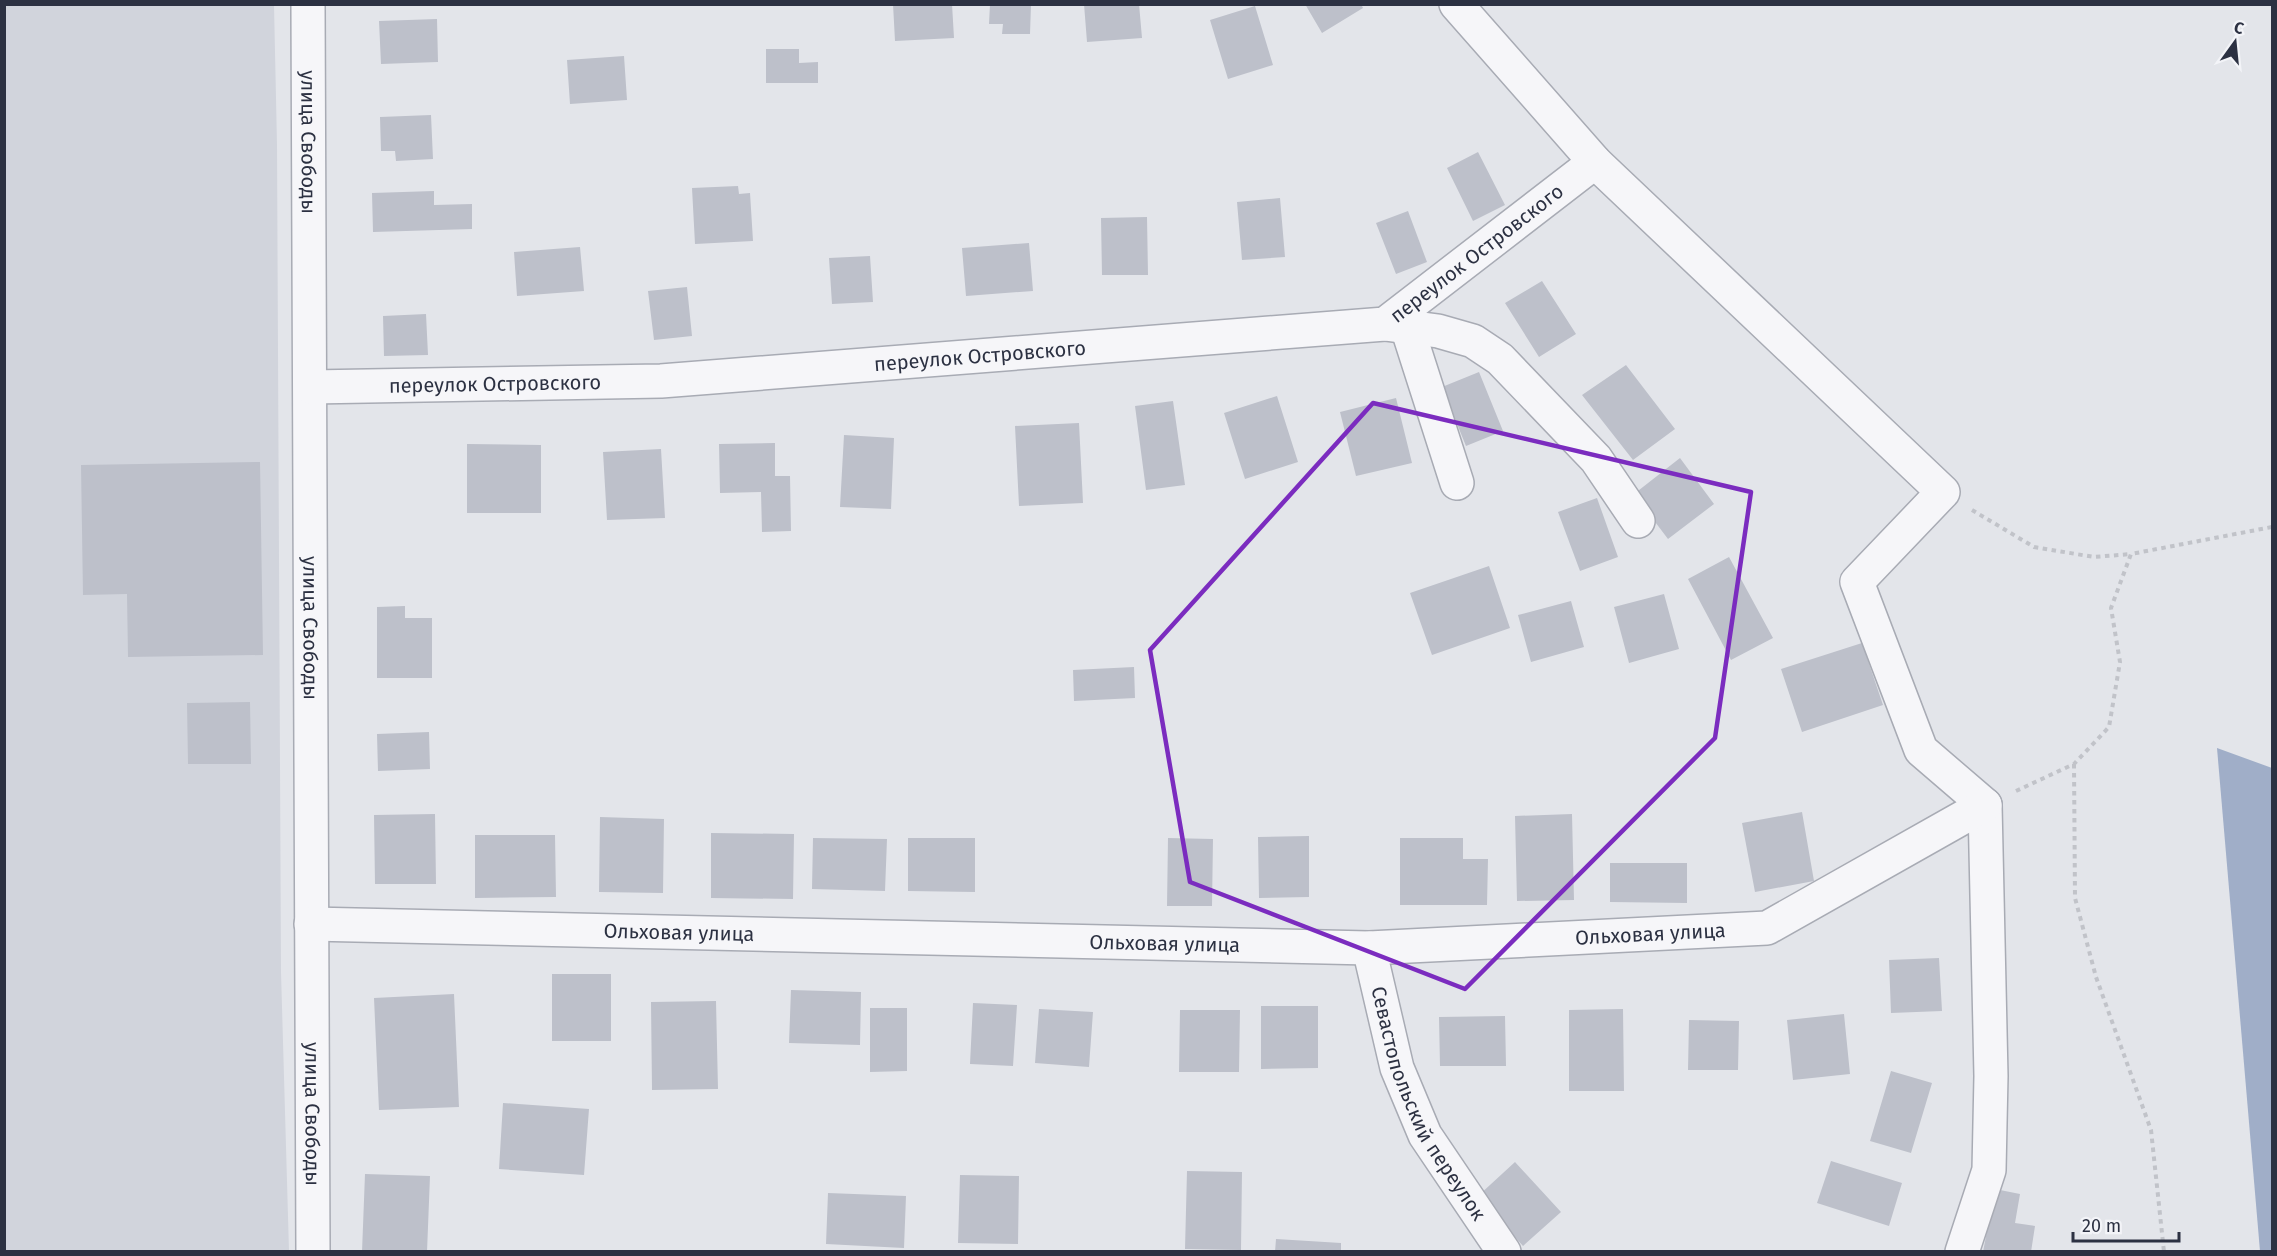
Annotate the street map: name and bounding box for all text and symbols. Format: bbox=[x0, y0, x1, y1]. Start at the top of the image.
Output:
north arrow bbox=[2205, 12, 2265, 72]
text: С bbox=[2232, 18, 2246, 39]
street label: улица Свободы bbox=[296, 70, 321, 214]
street label: переулок Островского bbox=[1385, 179, 1568, 328]
street label: переулок Островского bbox=[873, 336, 1087, 376]
street label: переулок Островского bbox=[389, 370, 601, 398]
street label: улица Свободы bbox=[298, 556, 323, 700]
street label: Ольховая улица bbox=[1575, 918, 1726, 950]
street label: Ольховая улица bbox=[603, 919, 755, 946]
street label: Ольховая улица bbox=[1089, 930, 1240, 957]
street label: Севастопольский переулок bbox=[1366, 984, 1491, 1225]
street label: улица Свободы bbox=[300, 1042, 325, 1186]
scale bar bbox=[2073, 1205, 2180, 1243]
text: 20 m bbox=[2082, 1215, 2121, 1237]

